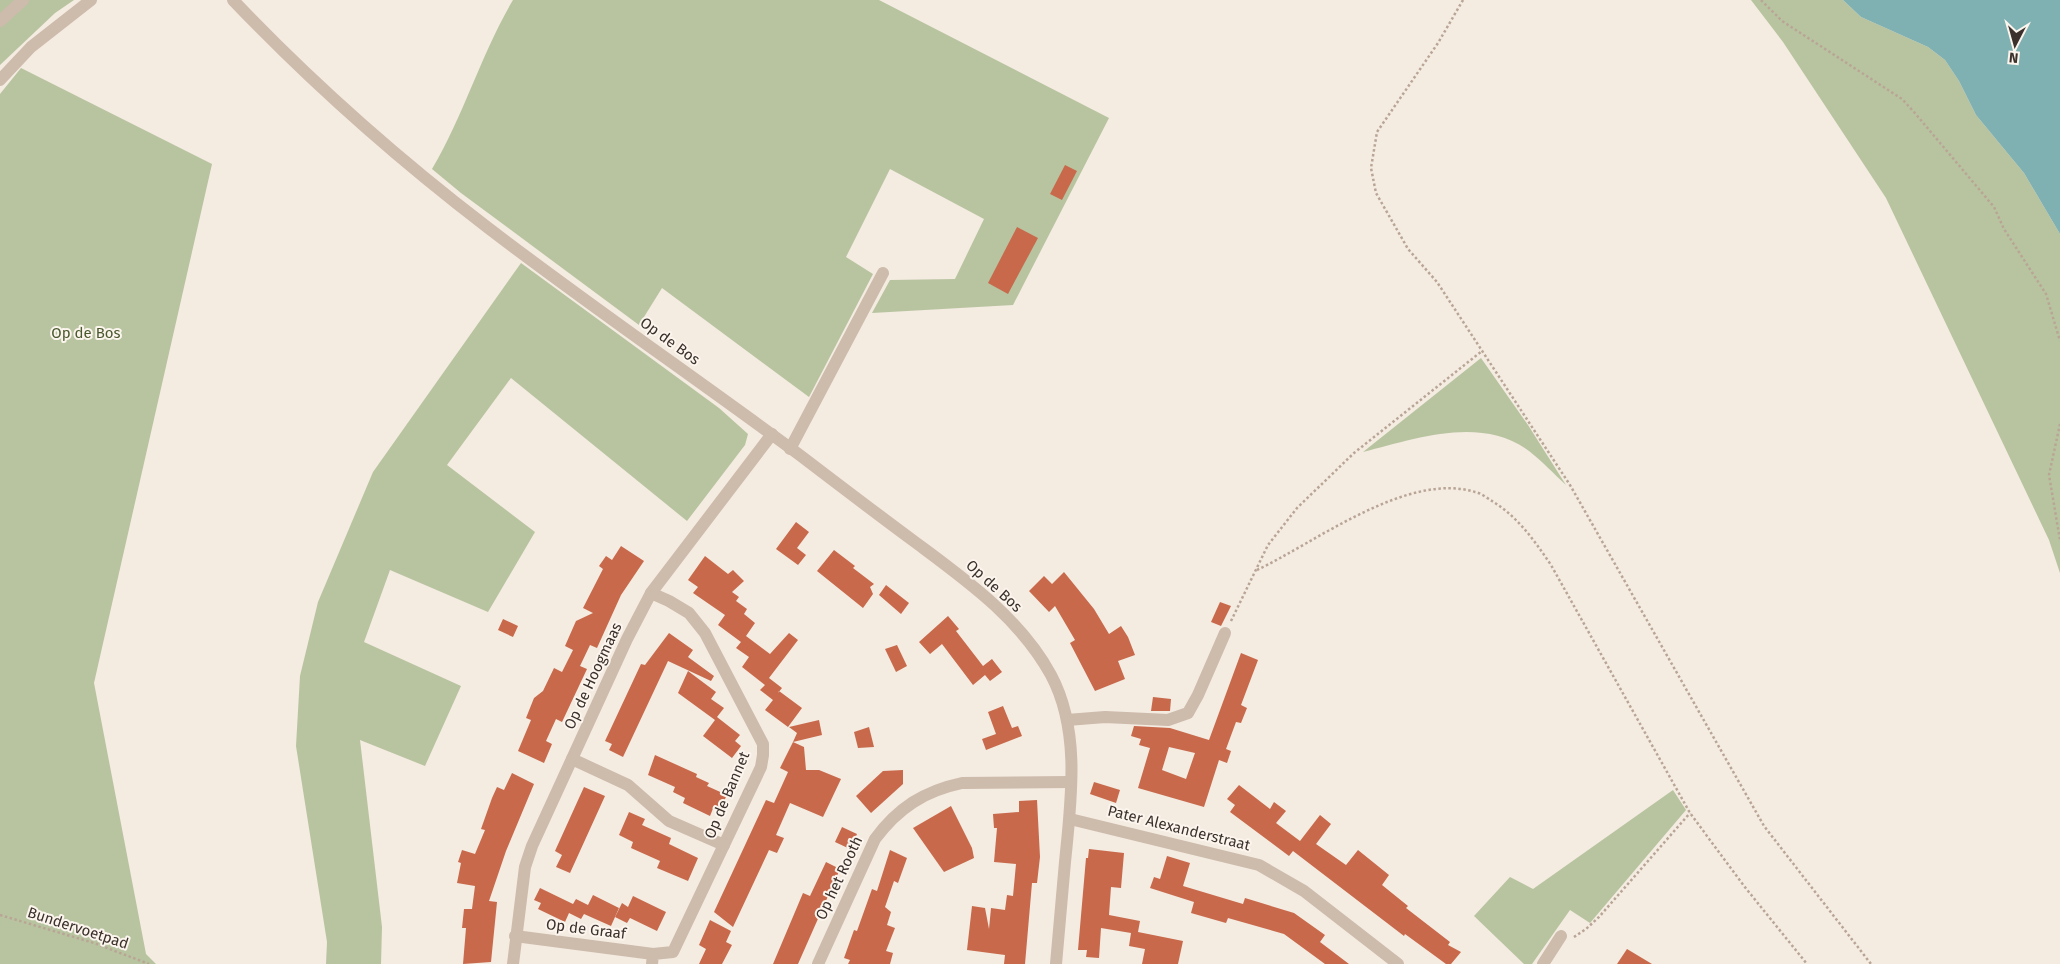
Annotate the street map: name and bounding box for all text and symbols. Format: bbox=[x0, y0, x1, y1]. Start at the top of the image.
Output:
north arrow bbox=[1990, 20, 2040, 70]
text: N bbox=[2008, 48, 2019, 66]
street label: Op de Bos bbox=[637, 313, 703, 369]
park label: Op de Bos bbox=[51, 324, 121, 342]
street label: Op de Bos bbox=[962, 556, 1026, 616]
street label: Op de Hoogmaas bbox=[560, 620, 626, 732]
street label: Op de Bannet bbox=[701, 748, 754, 841]
street label: Pater Alexanderstraat bbox=[1106, 802, 1253, 855]
street label: Op het Rooth bbox=[812, 833, 866, 923]
street label: Bundervoetpad bbox=[25, 903, 131, 953]
street label: Op de Graaf bbox=[545, 915, 628, 943]

